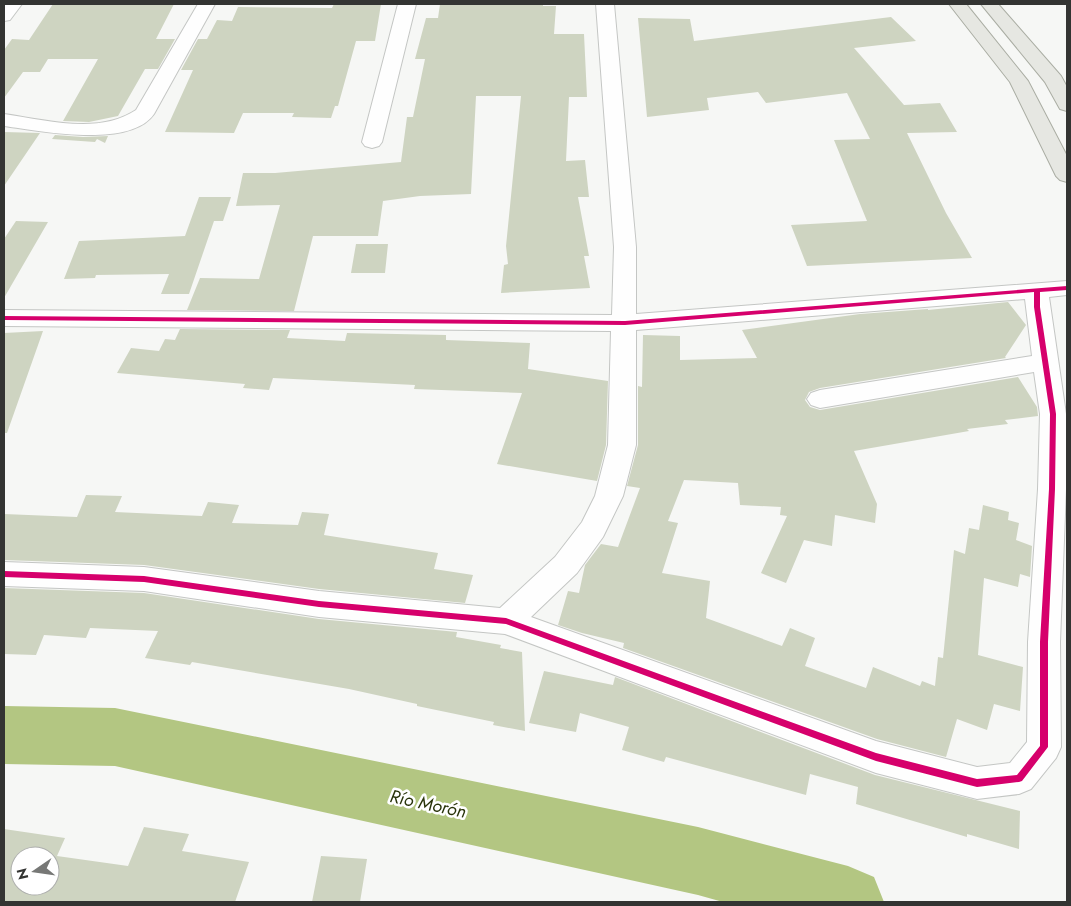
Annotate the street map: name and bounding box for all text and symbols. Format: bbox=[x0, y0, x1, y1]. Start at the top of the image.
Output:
water label: Río Morón bbox=[387, 783, 469, 825]
north arrow bbox=[10, 846, 60, 896]
text: N bbox=[11, 866, 33, 882]

